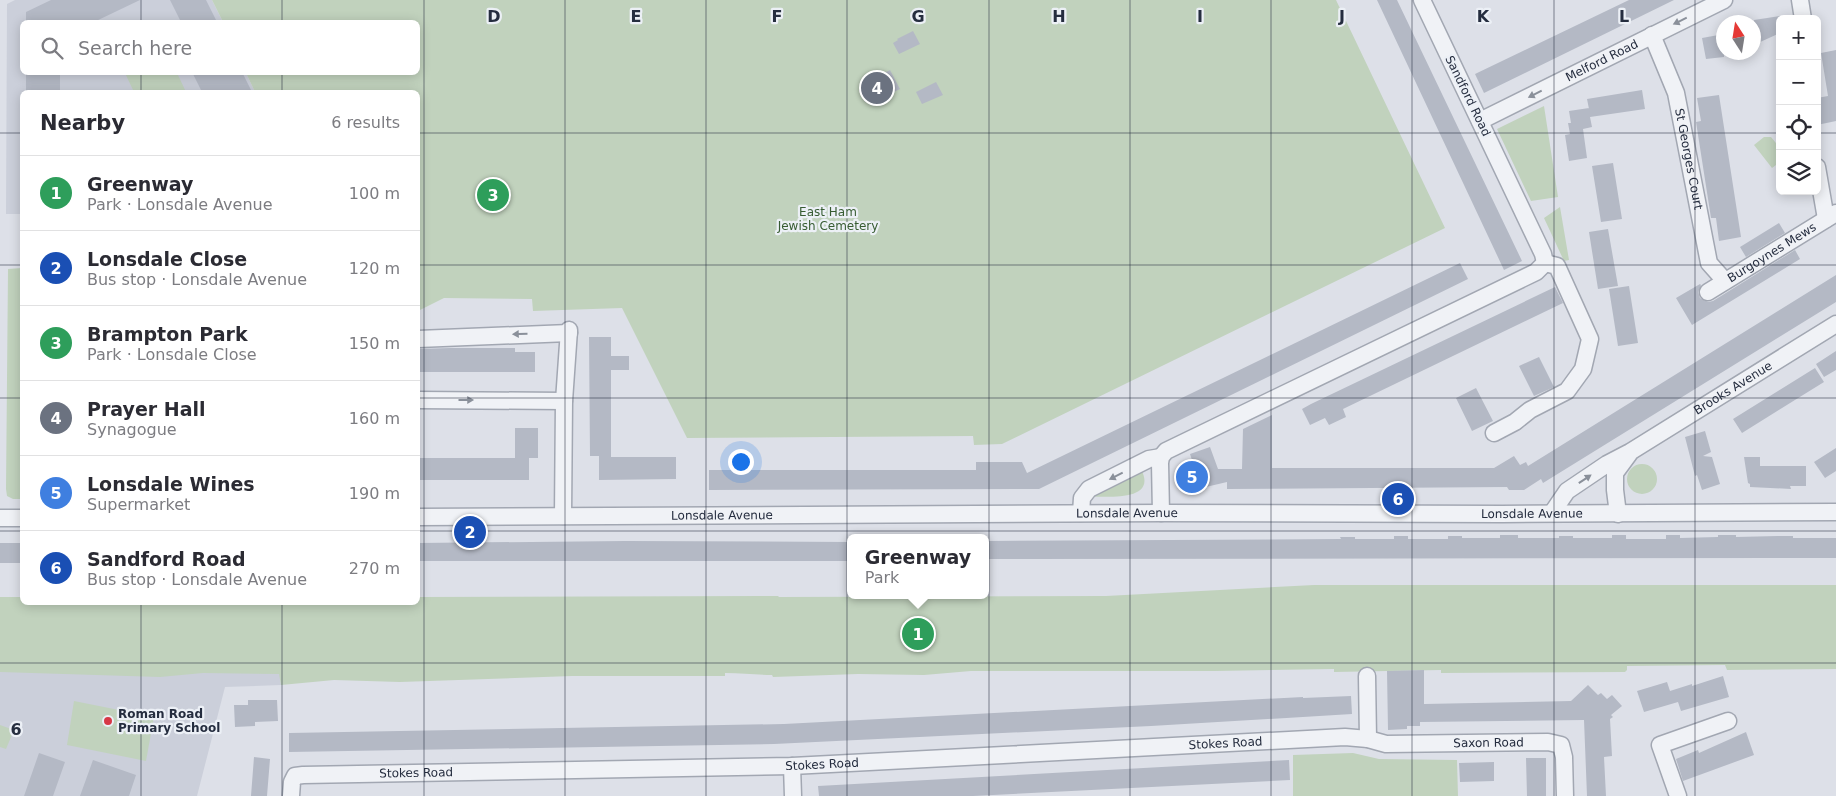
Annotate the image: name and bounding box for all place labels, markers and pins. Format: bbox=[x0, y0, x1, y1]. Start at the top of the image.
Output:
pin: 4 bbox=[861, 69, 893, 107]
pin: 3 bbox=[477, 176, 509, 214]
pin: 5 bbox=[1176, 458, 1208, 496]
pin: 6 bbox=[1382, 480, 1414, 518]
pin: 2 bbox=[454, 513, 486, 551]
pin: 1 bbox=[902, 615, 934, 653]
place label: Roman Road Primary School bbox=[118, 707, 220, 735]
marker: Roman Road Primary School bbox=[102, 715, 114, 727]

